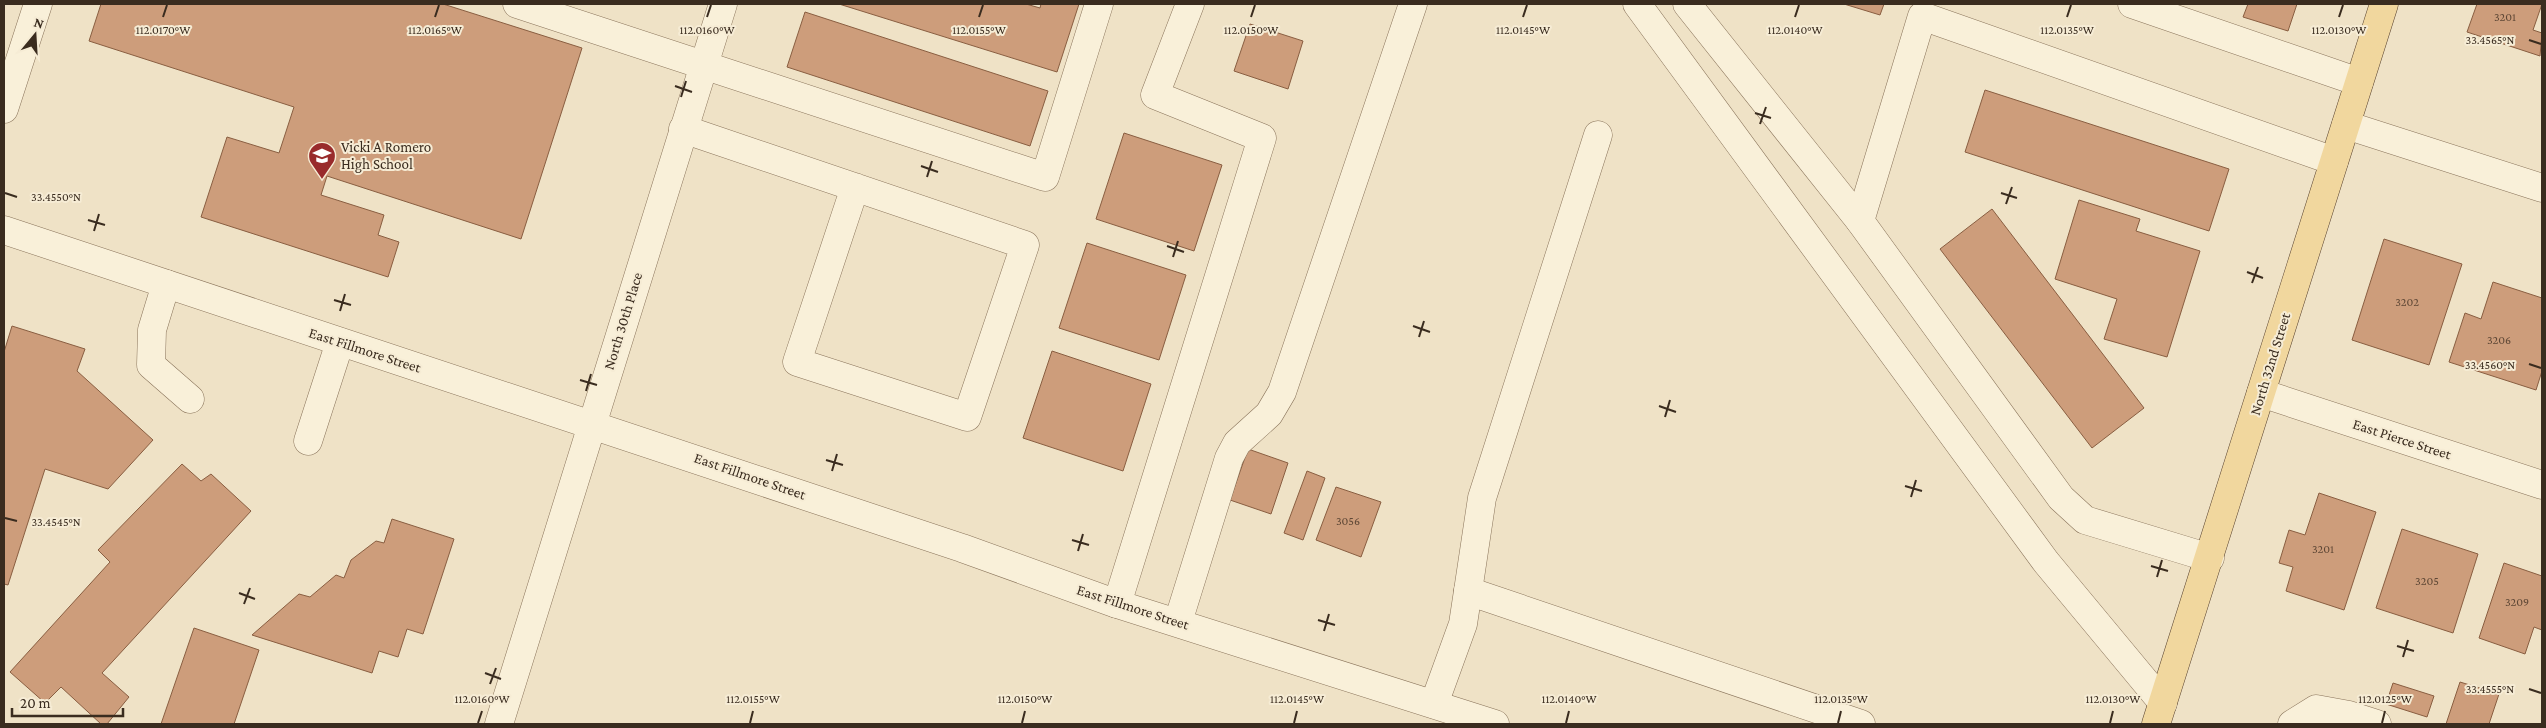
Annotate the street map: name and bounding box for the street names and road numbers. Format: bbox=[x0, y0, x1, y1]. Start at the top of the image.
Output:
street label: North 30th Place bbox=[601, 270, 646, 372]
street label: North 32nd Street bbox=[2247, 310, 2294, 417]
street label: East Fillmore Street bbox=[307, 324, 424, 376]
street label: East Pierce Street bbox=[2351, 416, 2454, 463]
street label: East Fillmore Street bbox=[692, 449, 809, 503]
street label: East Fillmore Street bbox=[1075, 581, 1192, 633]

